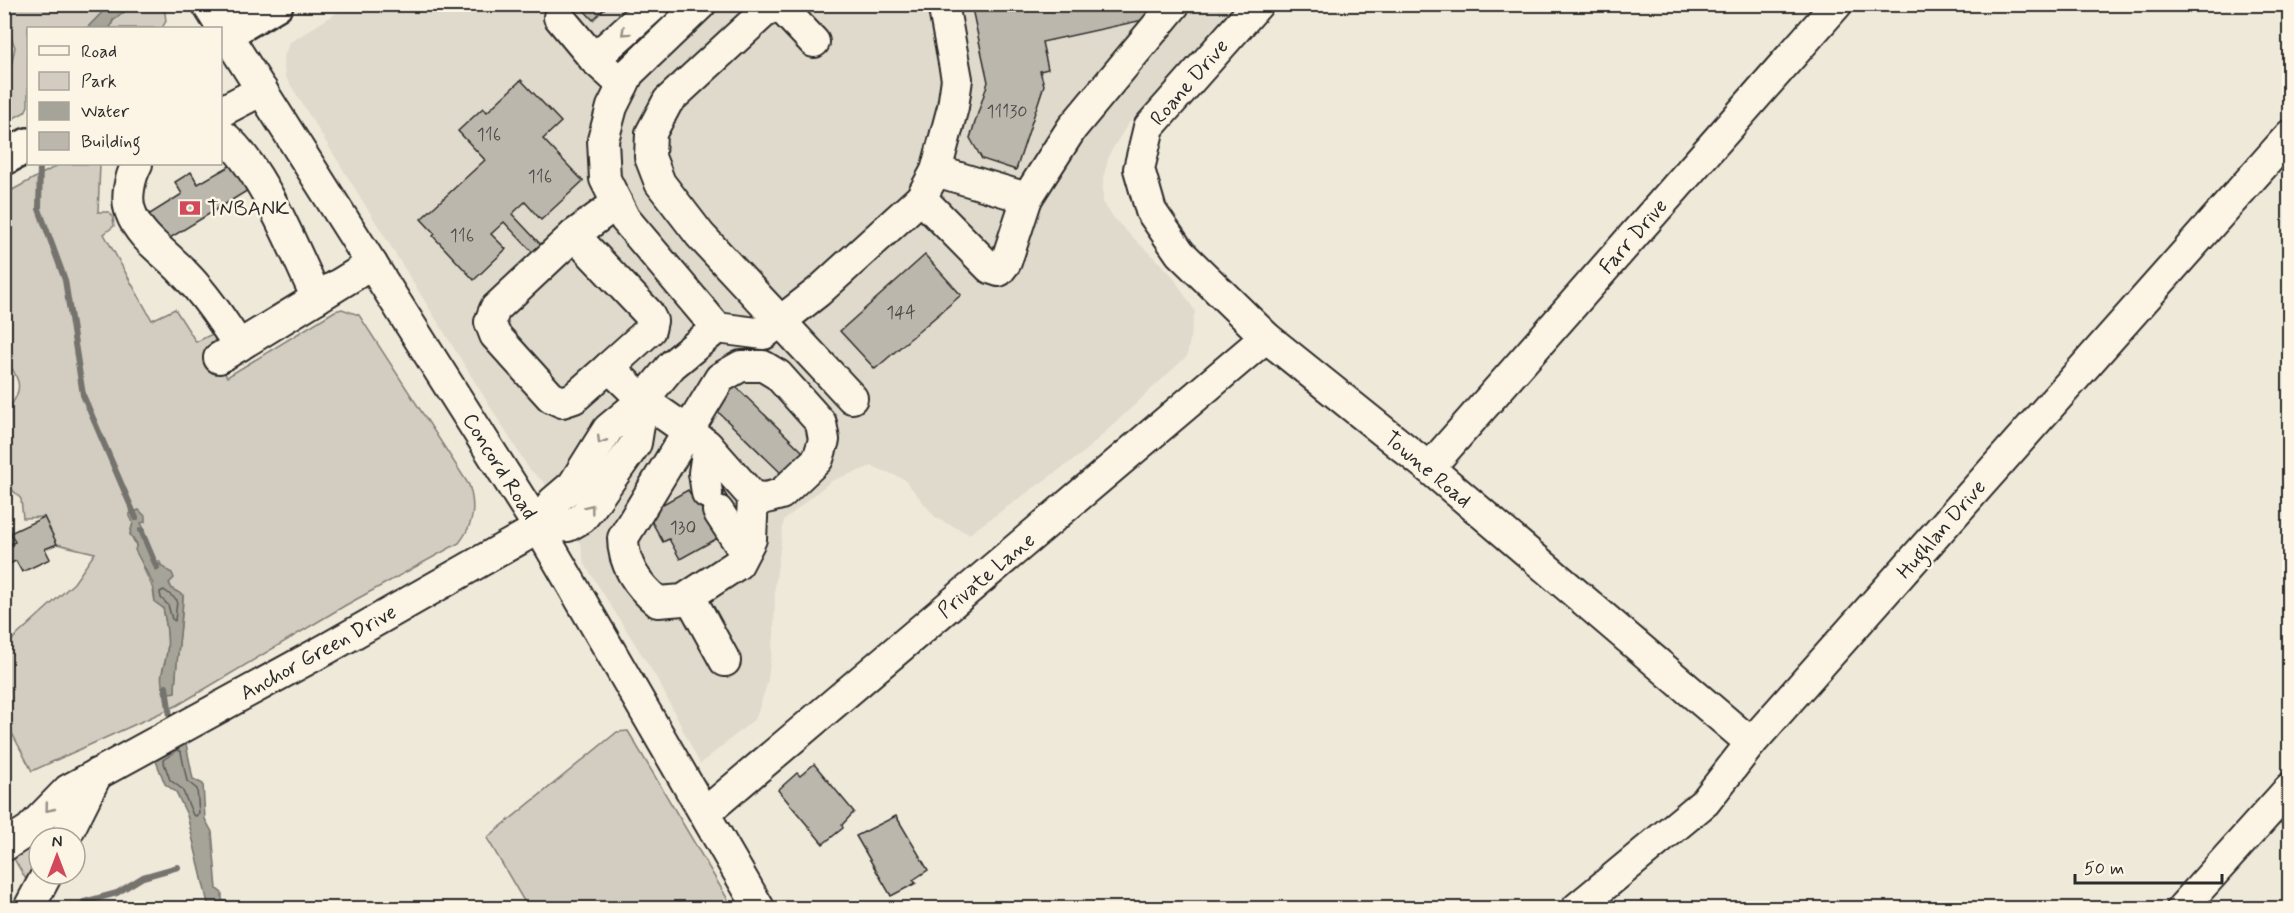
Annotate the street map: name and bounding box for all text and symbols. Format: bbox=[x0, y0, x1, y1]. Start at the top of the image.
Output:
one-way arrow bbox=[621, 25, 631, 36]
legend bbox=[27, 27, 222, 165]
street label: Roane Drive bbox=[1144, 33, 1235, 132]
text: Road bbox=[81, 40, 117, 64]
text: Park bbox=[81, 70, 117, 94]
text: Water bbox=[81, 100, 130, 124]
house number: 11130 bbox=[986, 100, 1028, 124]
house number: 116 bbox=[477, 123, 501, 147]
text: Building bbox=[81, 130, 141, 156]
house number: 116 bbox=[528, 165, 552, 189]
street label: Farr Drive bbox=[1593, 193, 1674, 280]
place label: TNBANK bbox=[207, 195, 289, 223]
bank icon: TNBANK bbox=[178, 196, 202, 220]
house number: 116 bbox=[450, 224, 474, 248]
house number: 144 bbox=[886, 301, 916, 325]
street label: Concord Road bbox=[455, 408, 543, 525]
street label: Towne Road bbox=[1378, 425, 1477, 515]
one-way arrow bbox=[596, 434, 608, 444]
street label: Hughlan Drive bbox=[1891, 474, 1994, 587]
one-way arrow bbox=[583, 503, 594, 514]
house number: 130 bbox=[670, 516, 696, 540]
street label: Private Lane bbox=[932, 527, 1041, 625]
street label: Anchor Green Drive bbox=[235, 598, 402, 707]
one-way arrow bbox=[46, 801, 57, 812]
north arrow bbox=[27, 826, 87, 886]
text: N bbox=[52, 832, 62, 853]
scale bar bbox=[2075, 847, 2222, 885]
text: 50 m bbox=[2084, 857, 2124, 881]

